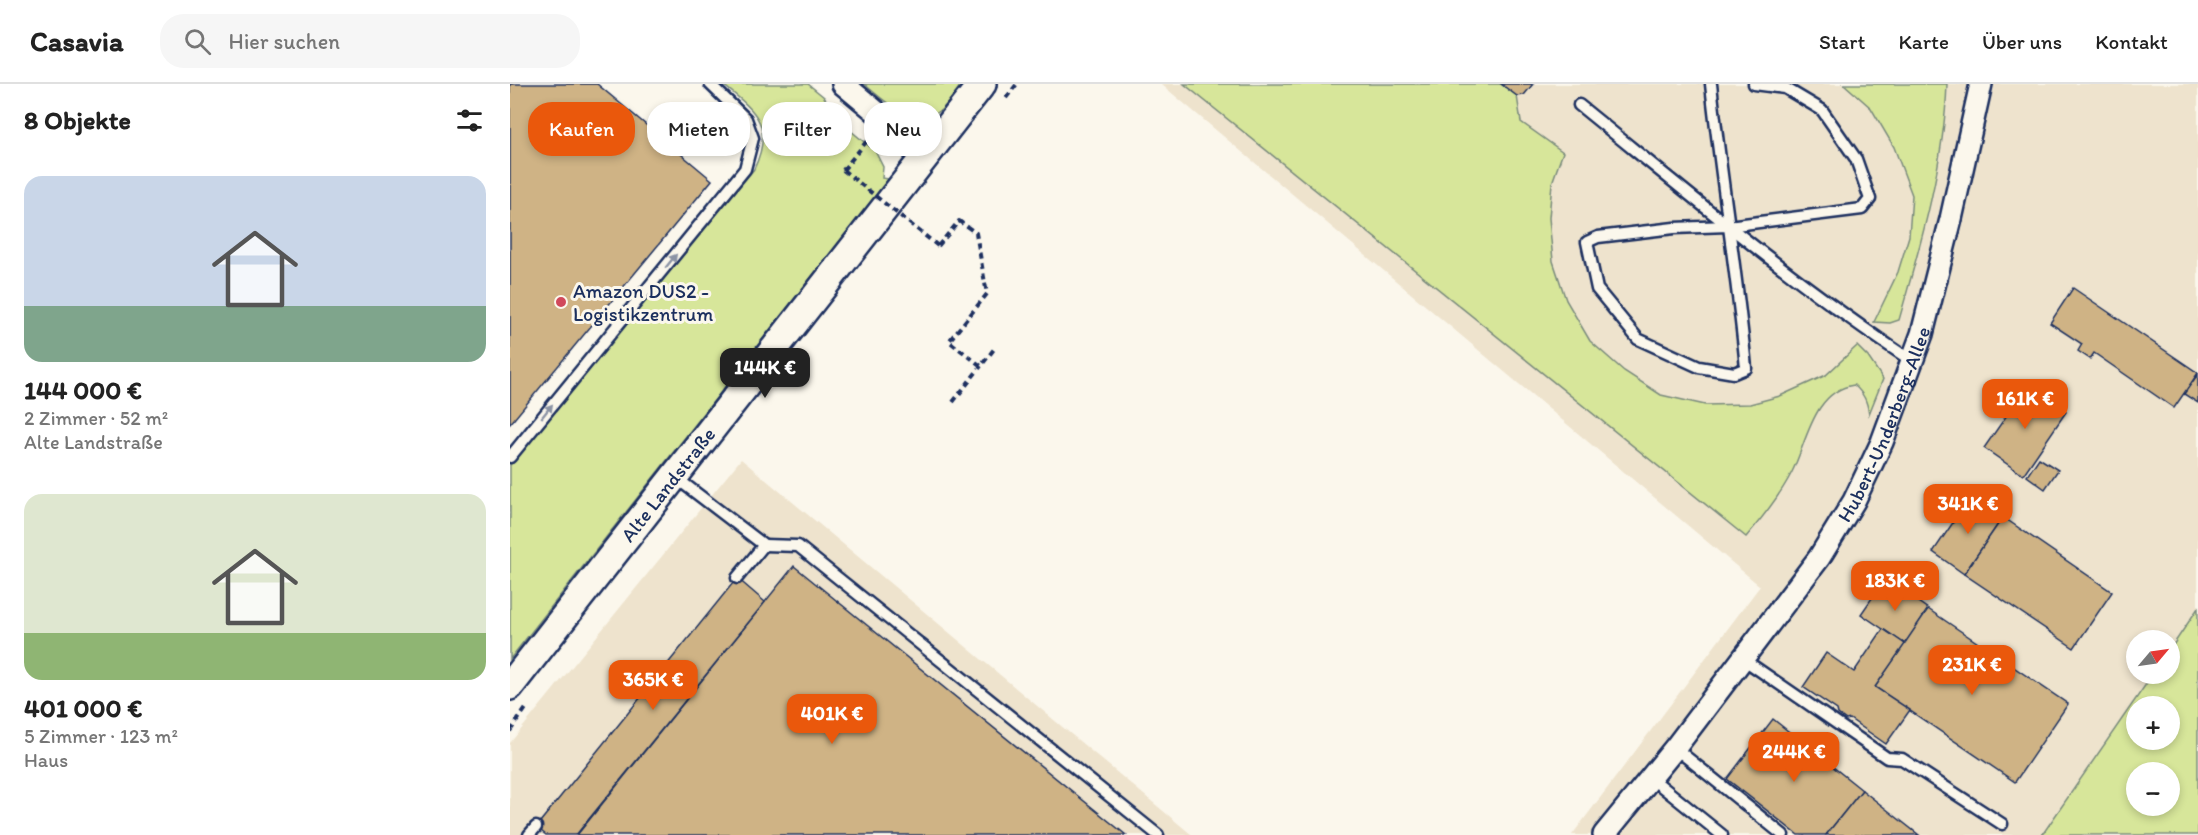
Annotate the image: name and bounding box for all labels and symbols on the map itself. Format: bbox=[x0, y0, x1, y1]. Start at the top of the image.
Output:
one-way arrow bbox=[664, 253, 676, 268]
place label: Amazon DUS2 - Logistikzentrum bbox=[573, 279, 714, 326]
marker: Amazon DUS2 - Logistikzentrum bbox=[554, 295, 568, 309]
street label: Hubert-Underberg-Allee bbox=[1832, 325, 1935, 526]
pin: 144K € bbox=[716, 348, 814, 399]
pin: 161K € bbox=[1976, 379, 2074, 430]
one-way arrow bbox=[540, 404, 553, 419]
street label: Alte Landstraße bbox=[616, 422, 720, 547]
pin: 341K € bbox=[1919, 484, 2017, 535]
pin: 183K € bbox=[1846, 561, 1944, 612]
north arrow bbox=[2126, 630, 2180, 684]
pin: 231K € bbox=[1923, 645, 2021, 696]
pin: 365K € bbox=[604, 660, 702, 711]
pin: 401K € bbox=[783, 694, 881, 745]
pin: 244K € bbox=[1745, 732, 1843, 783]

